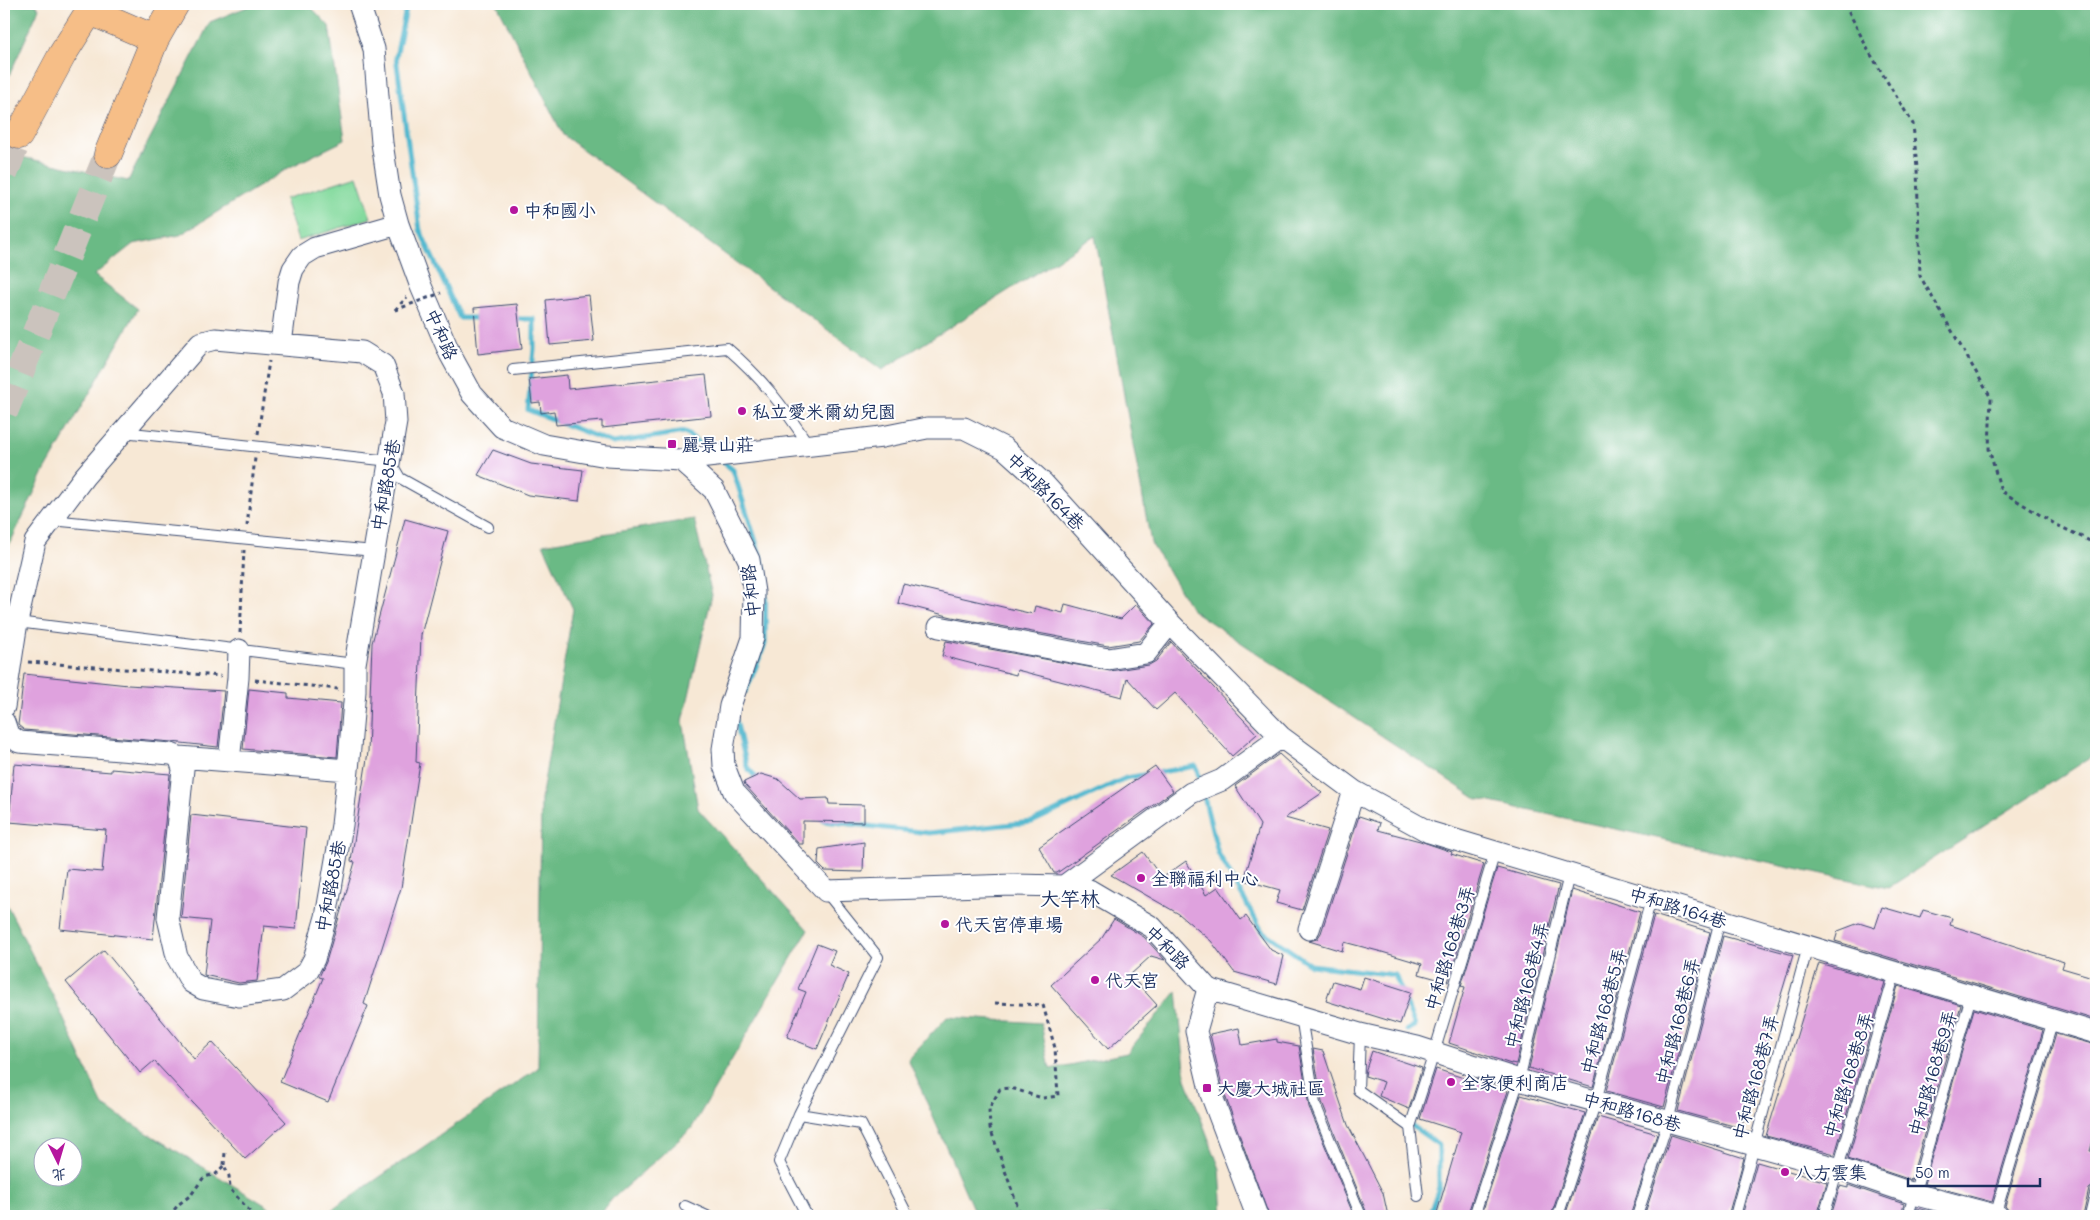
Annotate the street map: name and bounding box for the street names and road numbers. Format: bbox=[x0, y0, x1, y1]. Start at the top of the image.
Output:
street label: 中和路 bbox=[420, 304, 464, 364]
street label: 中和路85巷 bbox=[365, 437, 405, 533]
street label: 中和路164巷 bbox=[1002, 447, 1090, 535]
street label: 中和路 bbox=[735, 563, 765, 619]
street label: 中和路85巷 bbox=[309, 838, 351, 934]
street label: 中和路164巷 bbox=[1626, 881, 1730, 933]
street label: 中和路168巷3弄 bbox=[1418, 882, 1480, 1014]
street label: 中和路 bbox=[1140, 919, 1196, 975]
street label: 中和路168巷4弄 bbox=[1499, 919, 1553, 1051]
street label: 中和路168巷5弄 bbox=[1575, 945, 1631, 1077]
street label: 中和路168巷6弄 bbox=[1650, 955, 1704, 1087]
street label: 中和路168巷9弄 bbox=[1902, 1007, 1962, 1139]
street label: 中和路168巷8弄 bbox=[1817, 1009, 1879, 1141]
street label: 中和路168巷7弄 bbox=[1727, 1011, 1783, 1143]
street label: 中和路168巷 bbox=[1580, 1085, 1684, 1137]

